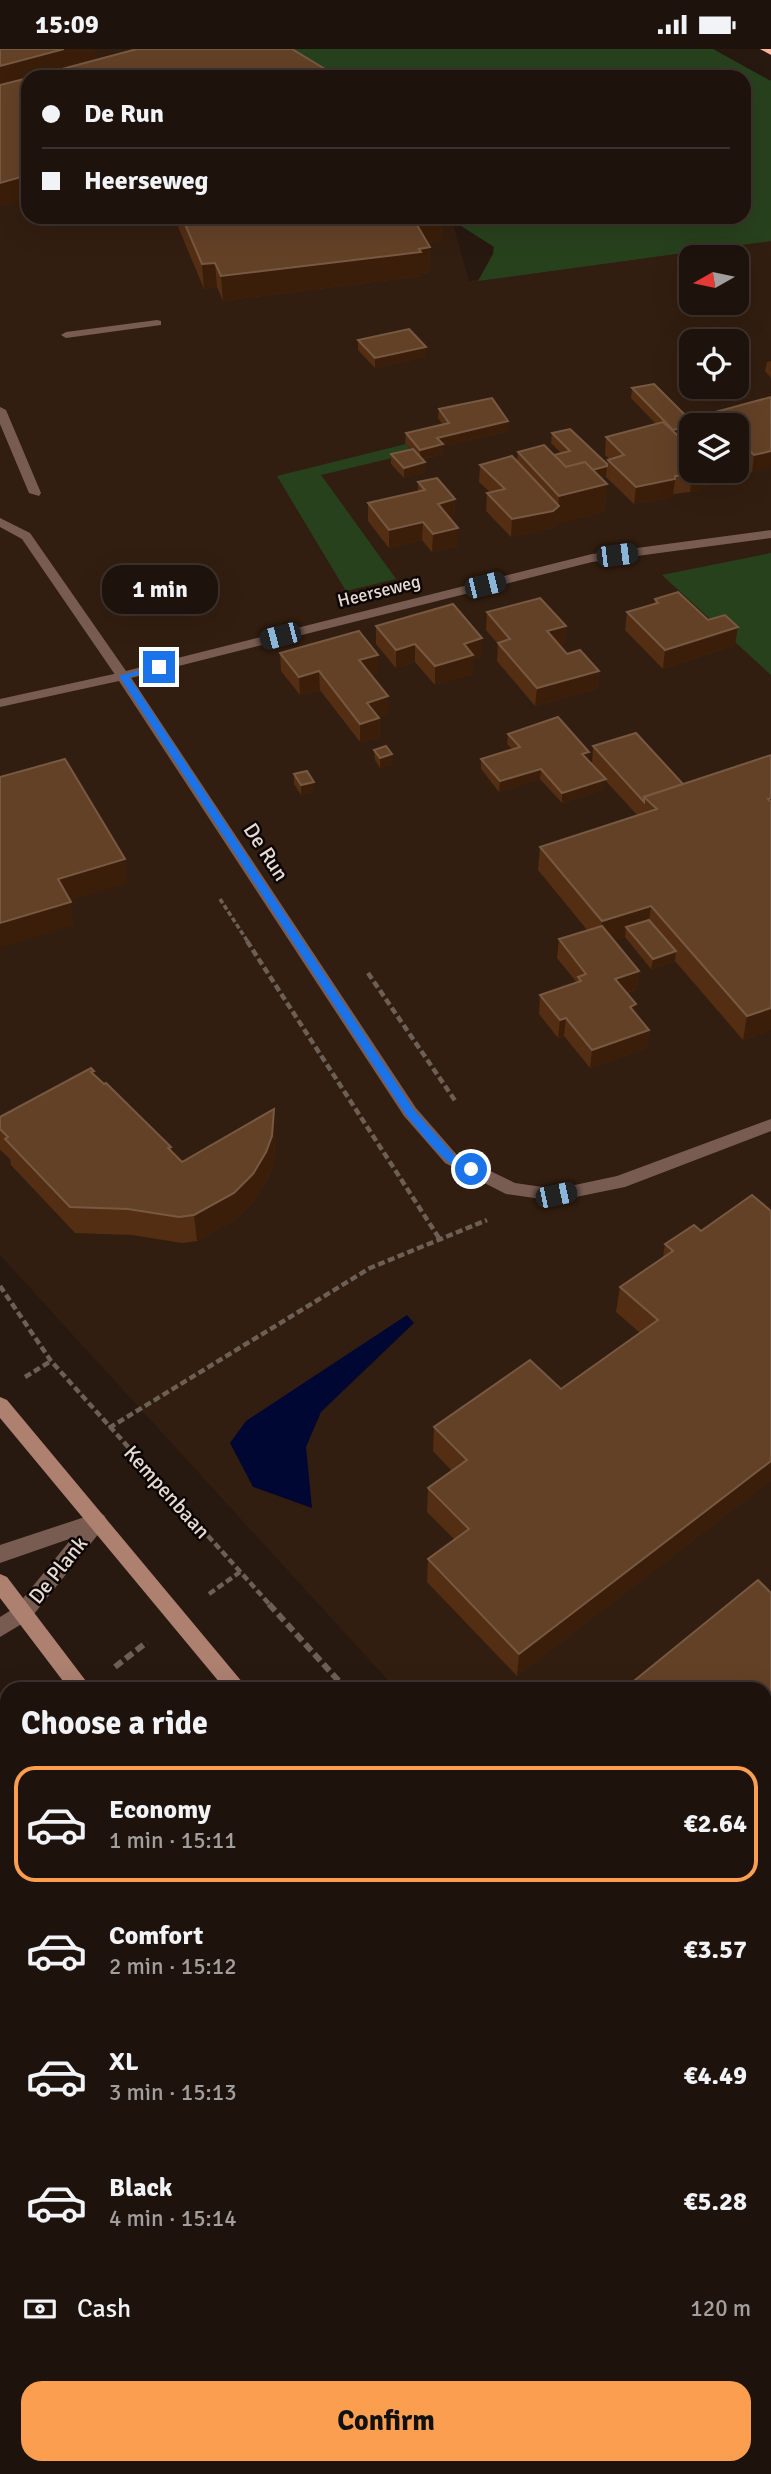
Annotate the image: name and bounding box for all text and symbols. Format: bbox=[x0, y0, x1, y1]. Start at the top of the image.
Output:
text: 15:09 bbox=[35, 9, 99, 41]
text: De Run bbox=[84, 98, 164, 130]
text: Heerseweg bbox=[84, 165, 209, 197]
north arrow bbox=[679, 245, 749, 315]
map controls bbox=[679, 245, 749, 483]
button: locate bbox=[679, 329, 749, 399]
button: layers bbox=[679, 413, 749, 483]
car bbox=[595, 542, 640, 568]
callout: 1 min bbox=[101, 565, 217, 615]
street label: Heerseweg bbox=[335, 570, 423, 612]
car bbox=[463, 570, 508, 600]
text: 1 min bbox=[132, 575, 188, 604]
car bbox=[257, 620, 304, 652]
route end bbox=[143, 651, 175, 683]
street label: De Run bbox=[238, 818, 294, 886]
route start bbox=[455, 1153, 487, 1185]
car bbox=[534, 1180, 579, 1210]
street label: Kempenbaan bbox=[118, 1440, 216, 1544]
street label: De Plank bbox=[23, 1531, 93, 1609]
text: Choose a ride bbox=[21, 1704, 208, 1743]
icon: car bbox=[25, 1793, 88, 1856]
text: Economy bbox=[109, 1794, 211, 1826]
text: €2.64 bbox=[683, 1808, 747, 1840]
text: 1 min · 15:11 bbox=[109, 1826, 237, 1855]
icon: car bbox=[25, 1919, 88, 1982]
text: Comfort bbox=[109, 1920, 203, 1952]
text: €3.57 bbox=[683, 1934, 747, 1966]
text: 2 min · 15:12 bbox=[109, 1952, 237, 1981]
icon: car bbox=[25, 2045, 88, 2108]
text: XL bbox=[109, 2046, 139, 2078]
text: €4.49 bbox=[683, 2060, 747, 2092]
text: 3 min · 15:13 bbox=[109, 2078, 237, 2107]
icon: car bbox=[25, 2171, 88, 2234]
text: Black bbox=[109, 2172, 172, 2204]
text: €5.28 bbox=[683, 2186, 747, 2218]
text: 4 min · 15:14 bbox=[109, 2204, 237, 2233]
icon: cash bbox=[21, 2290, 59, 2328]
text: Cash bbox=[77, 2293, 131, 2325]
text: 120 m bbox=[690, 2294, 751, 2323]
button: Confirm bbox=[21, 2381, 751, 2461]

